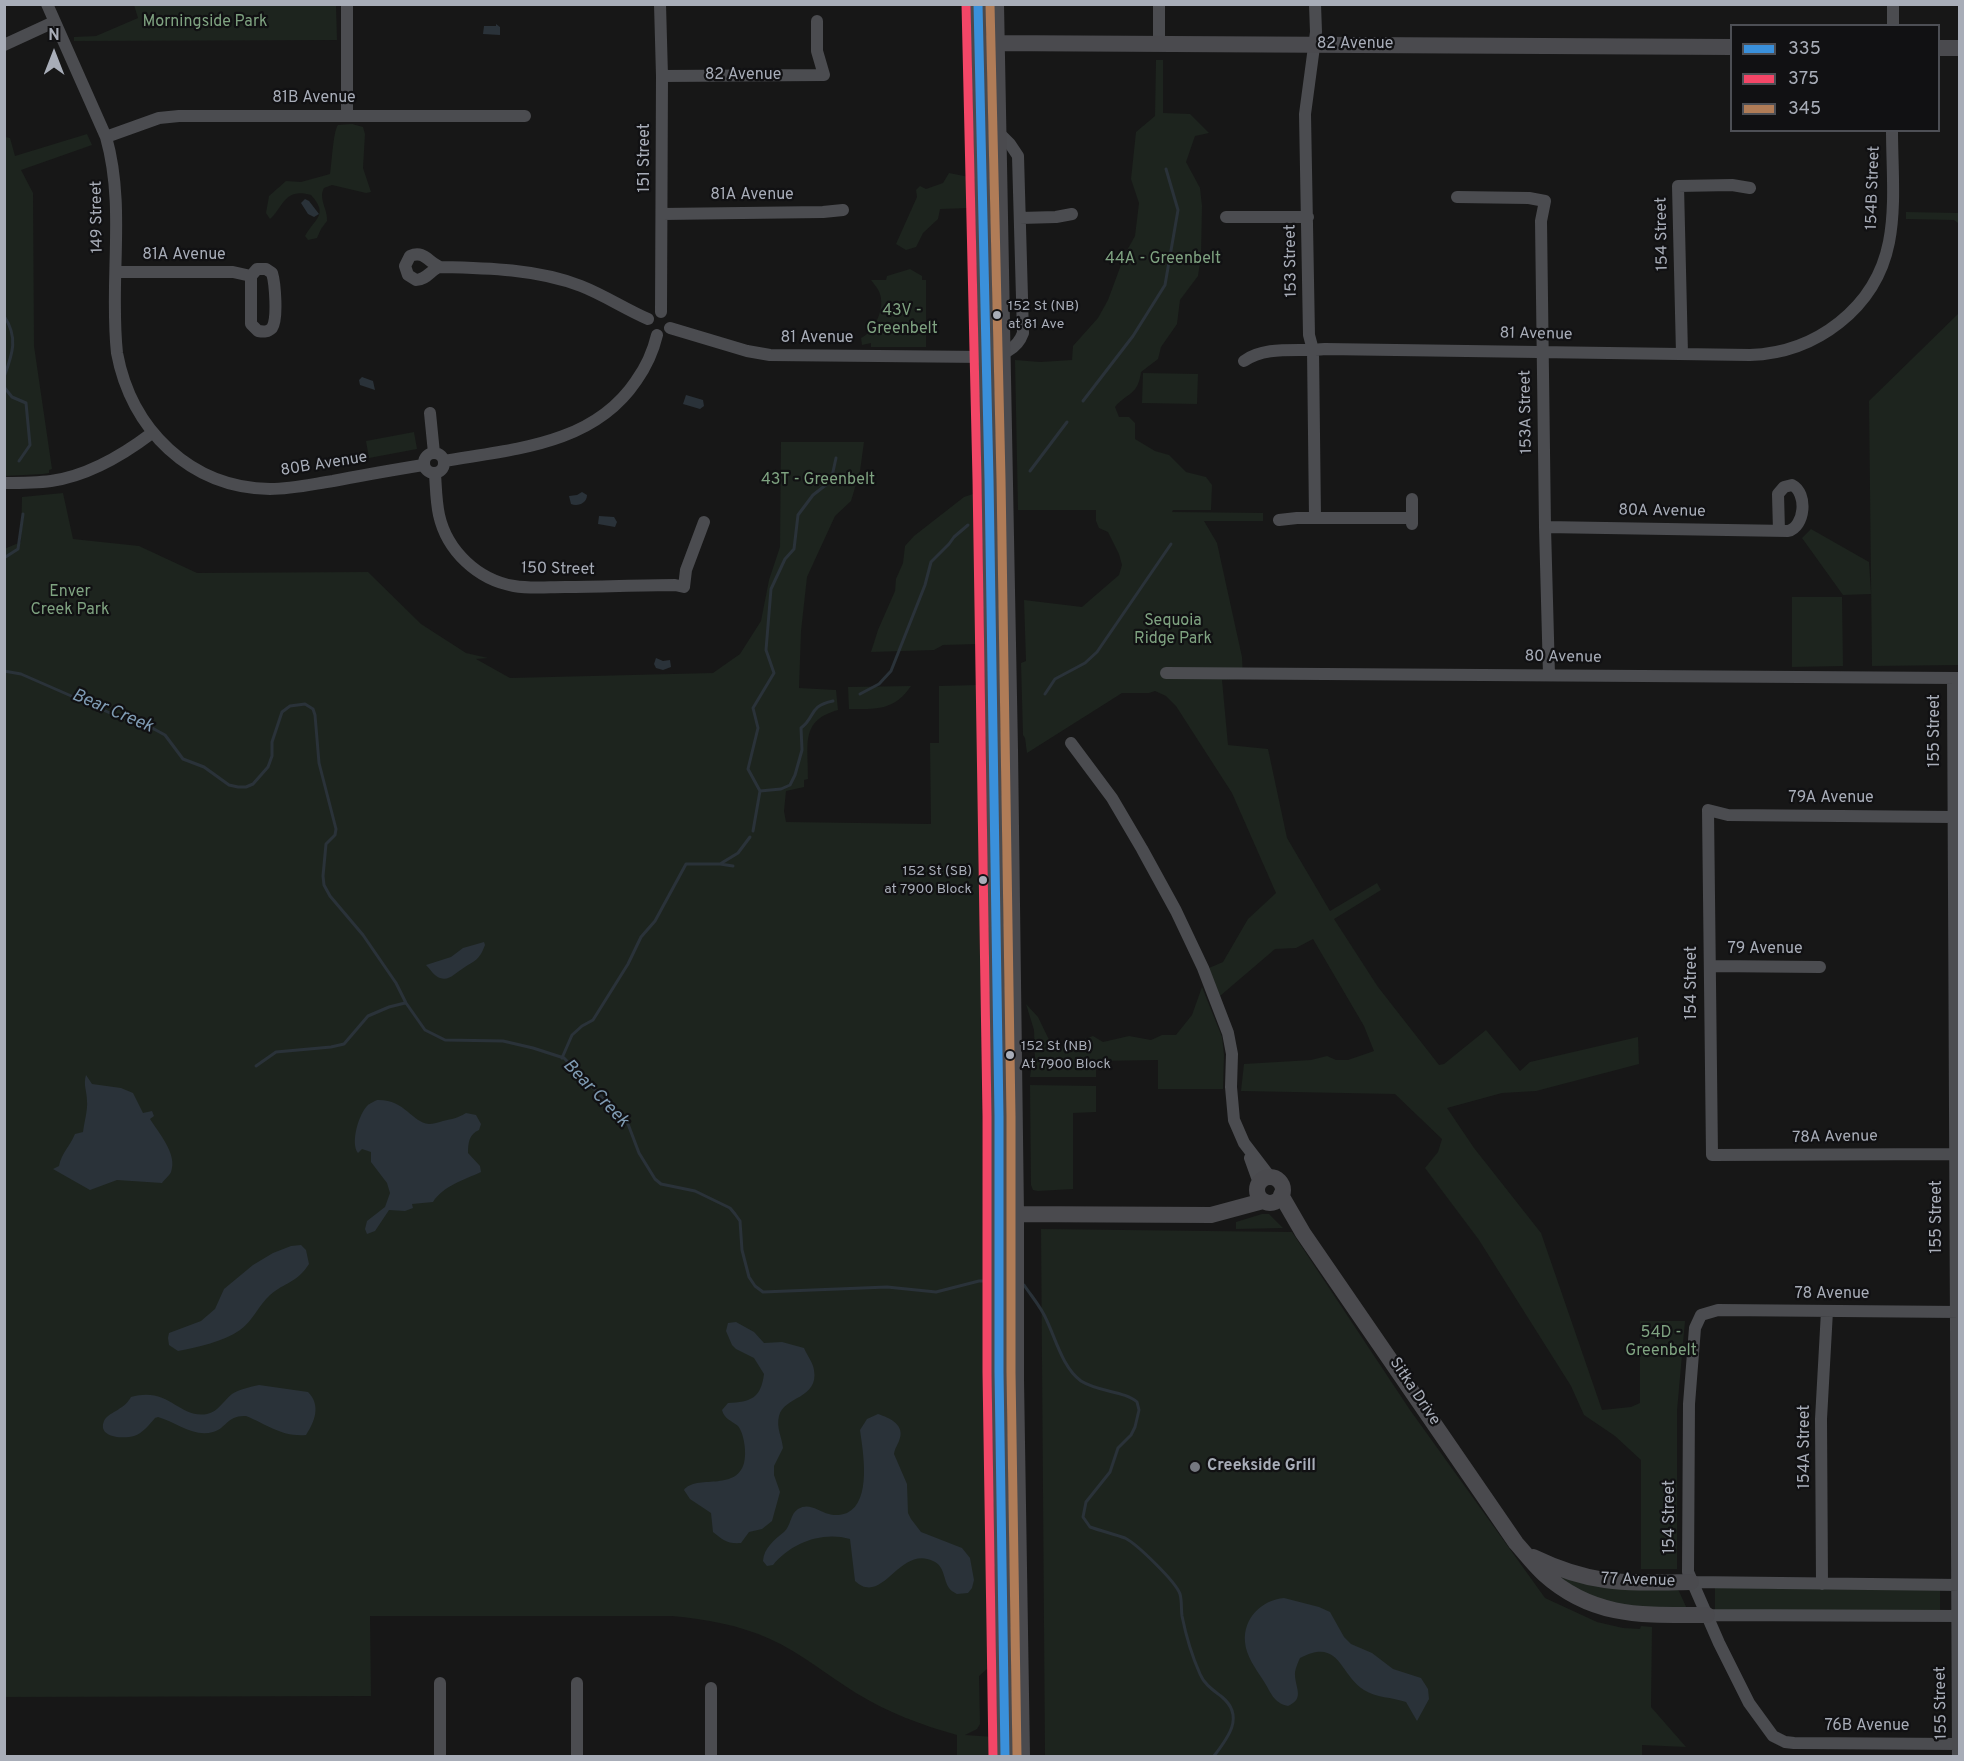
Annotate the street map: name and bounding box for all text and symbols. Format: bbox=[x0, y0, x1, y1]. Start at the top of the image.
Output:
park label: Morningside Park bbox=[142, 13, 268, 33]
north arrow bbox=[24, 24, 84, 84]
legend bbox=[1730, 24, 1940, 132]
text: N bbox=[48, 26, 60, 46]
street label: 82 Avenue bbox=[1317, 35, 1393, 55]
text: 335 bbox=[1788, 38, 1821, 61]
street label: 82 Avenue bbox=[705, 66, 781, 86]
text: 375 bbox=[1788, 68, 1819, 91]
street label: 81B Avenue bbox=[272, 89, 356, 109]
text: 345 bbox=[1788, 98, 1821, 121]
street label: 151 Street bbox=[636, 123, 656, 193]
street label: 154B Street bbox=[1863, 145, 1885, 231]
street label: 149 Street bbox=[88, 180, 108, 254]
street label: 81A Avenue bbox=[710, 186, 794, 206]
street label: 154 Street bbox=[1653, 197, 1673, 271]
street label: 153 Street bbox=[1282, 224, 1302, 298]
street label: 81A Avenue bbox=[142, 246, 226, 266]
park label: 44A - Greenbelt bbox=[1105, 250, 1221, 270]
place label: 152 St (NB) at 81 Ave bbox=[1008, 299, 1079, 332]
park label: 43V - Greenbelt bbox=[866, 302, 938, 340]
marker: 152 St (NB) at 81 Ave bbox=[991, 309, 1003, 321]
street label: 81 Avenue bbox=[1499, 325, 1573, 345]
street label: 81 Avenue bbox=[781, 329, 853, 349]
street label: 153A Street bbox=[1517, 370, 1537, 454]
street label: 80B Avenue bbox=[279, 449, 369, 481]
park label: 43T - Greenbelt bbox=[761, 471, 875, 491]
street label: 80A Avenue bbox=[1618, 502, 1706, 522]
street label: 150 Street bbox=[521, 560, 595, 580]
park label: Enver Creek Park bbox=[31, 583, 109, 621]
park label: Sequoia Ridge Park bbox=[1134, 612, 1212, 650]
street label: 80 Avenue bbox=[1524, 648, 1602, 668]
water label: Bear Creek bbox=[68, 685, 156, 739]
street label: 155 Street bbox=[1926, 694, 1946, 768]
street label: 79A Avenue bbox=[1788, 789, 1874, 809]
place label: 152 St (SB) at 7900 Block bbox=[884, 864, 972, 897]
marker: 152 St (SB) at 7900 Block bbox=[977, 874, 989, 886]
street label: 79 Avenue bbox=[1727, 940, 1803, 960]
street label: 154 Street bbox=[1683, 946, 1703, 1020]
place label: 152 St (NB) At 7900 Block bbox=[1021, 1039, 1111, 1072]
marker: 152 St (NB) At 7900 Block bbox=[1004, 1049, 1016, 1061]
water label: Bear Creek bbox=[557, 1056, 633, 1132]
street label: 78A Avenue bbox=[1792, 1128, 1878, 1148]
street label: 155 Street bbox=[1928, 1180, 1948, 1254]
street label: 78 Avenue bbox=[1795, 1285, 1869, 1305]
park label: 54D - Greenbelt bbox=[1625, 1324, 1697, 1362]
street label: Sitka Drive bbox=[1384, 1354, 1444, 1430]
street label: 154A Street bbox=[1796, 1405, 1816, 1489]
place label: Creekside Grill bbox=[1207, 1457, 1316, 1477]
marker: Creekside Grill bbox=[1188, 1460, 1202, 1474]
street label: 154 Street bbox=[1661, 1480, 1681, 1554]
street label: 77 Avenue bbox=[1600, 1570, 1676, 1592]
street label: 155 Street bbox=[1932, 1666, 1952, 1740]
street label: 76B Avenue bbox=[1825, 1717, 1909, 1737]

